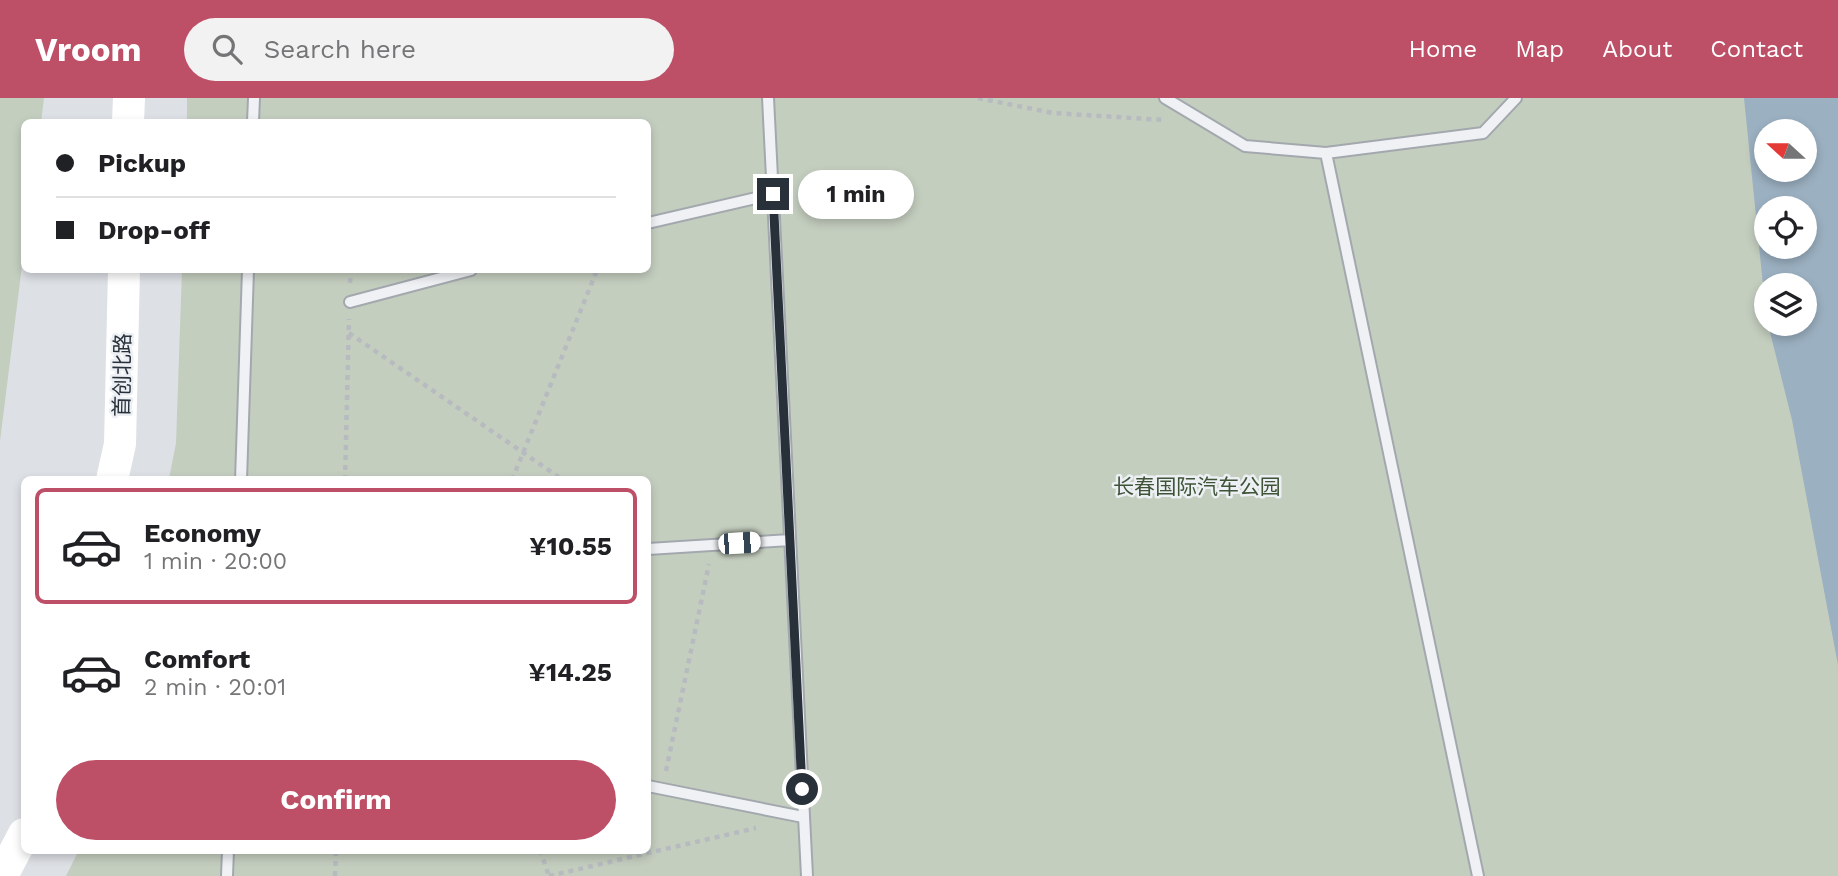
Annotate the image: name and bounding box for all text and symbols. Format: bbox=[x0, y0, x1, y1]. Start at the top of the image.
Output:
search box bbox=[184, 18, 674, 81]
text: Vroom bbox=[35, 30, 142, 69]
icon: search bbox=[208, 30, 246, 68]
text: Search here bbox=[264, 34, 416, 64]
text: Home bbox=[1409, 35, 1477, 63]
text: Map bbox=[1515, 35, 1564, 63]
text: About bbox=[1602, 35, 1672, 63]
text: Contact bbox=[1710, 35, 1803, 63]
north arrow bbox=[1754, 119, 1816, 182]
map controls bbox=[1754, 119, 1817, 336]
text: Pickup bbox=[98, 148, 186, 178]
callout: 1 min bbox=[798, 170, 913, 218]
route end bbox=[757, 178, 789, 210]
text: 1 min bbox=[826, 181, 886, 208]
button: locate bbox=[1754, 196, 1817, 259]
text: Drop-off bbox=[98, 215, 210, 245]
button: layers bbox=[1754, 273, 1817, 336]
street label: 首创北路 bbox=[109, 333, 135, 417]
park label: 长春国际汽车公园 bbox=[1113, 474, 1281, 499]
icon: car bbox=[60, 515, 123, 578]
text: Economy bbox=[144, 518, 261, 548]
text: ¥10.55 bbox=[529, 531, 612, 561]
car bbox=[718, 531, 761, 555]
text: 1 min · 20:00 bbox=[144, 548, 287, 575]
icon: car bbox=[60, 641, 123, 704]
text: Comfort bbox=[144, 644, 250, 674]
text: ¥14.25 bbox=[529, 657, 612, 687]
text: 2 min · 20:01 bbox=[144, 674, 286, 701]
button: Confirm bbox=[56, 760, 616, 840]
route start bbox=[786, 773, 818, 805]

